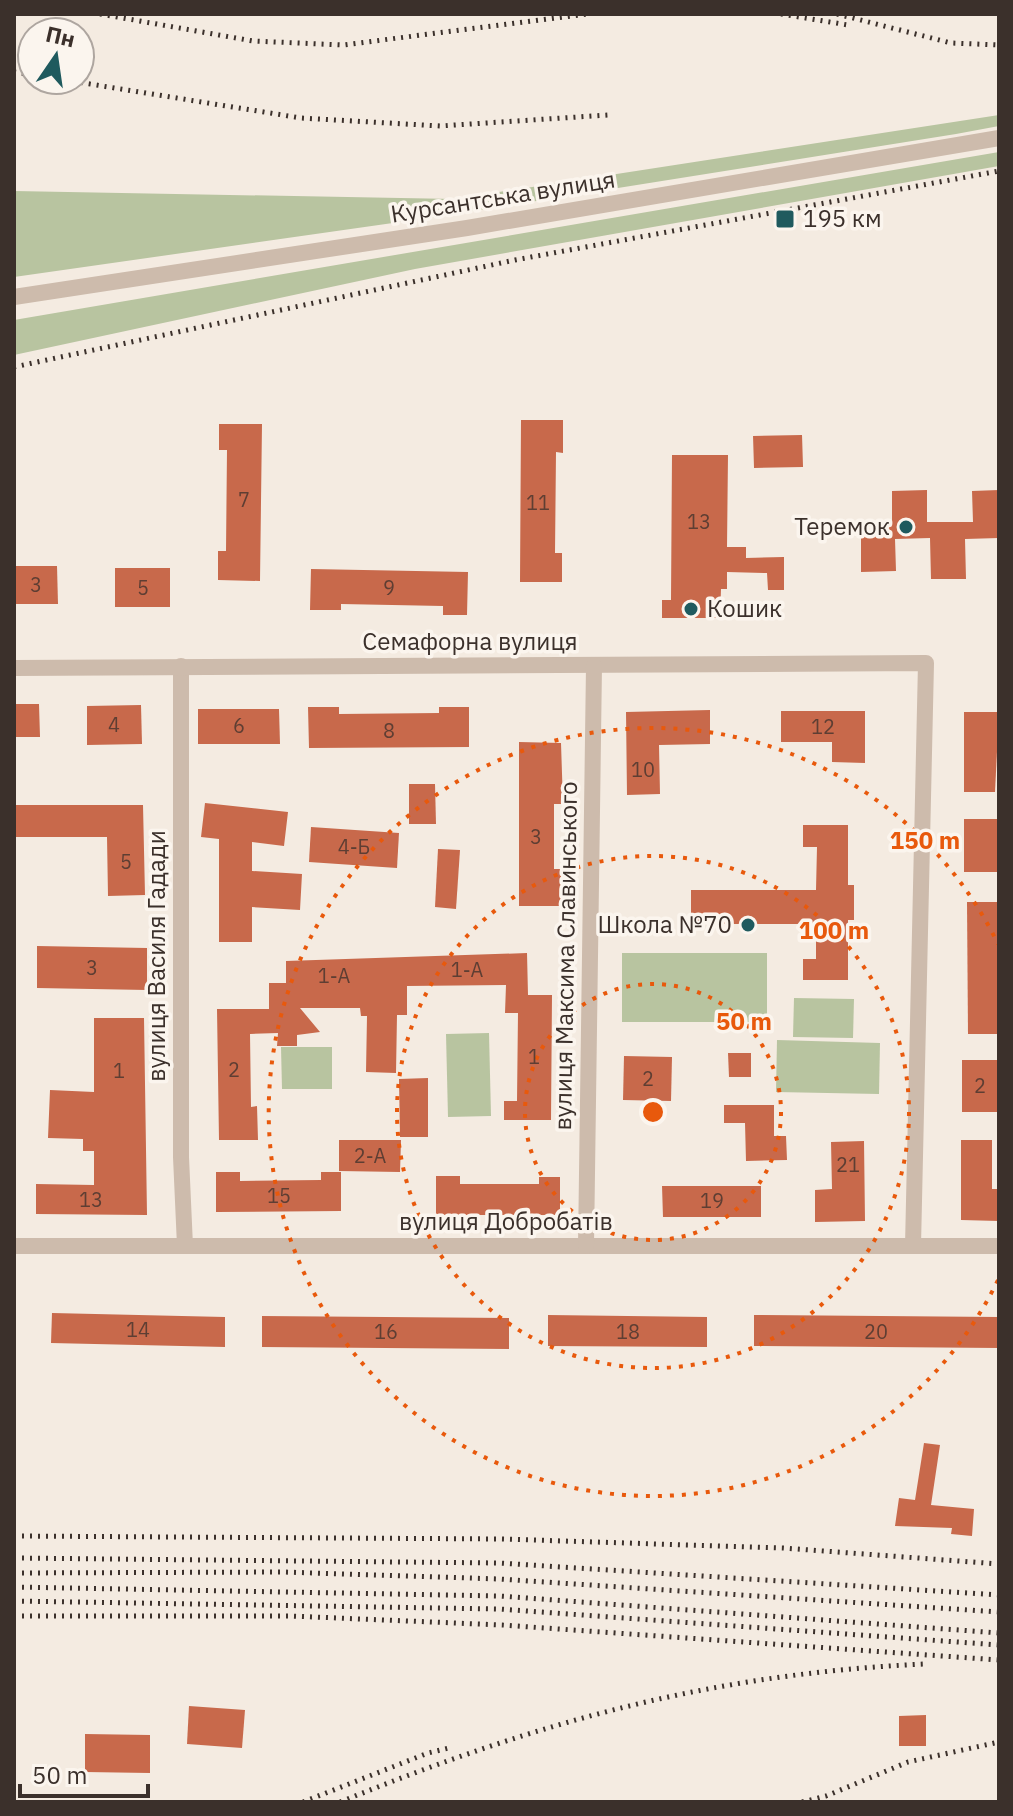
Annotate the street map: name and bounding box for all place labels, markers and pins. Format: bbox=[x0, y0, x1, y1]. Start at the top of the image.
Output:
place label: 195 км bbox=[803, 202, 882, 234]
marker: 195 км bbox=[774, 208, 796, 230]
place label: Теремок bbox=[794, 510, 890, 542]
marker: Теремок bbox=[897, 518, 915, 536]
place label: Кошик bbox=[707, 592, 782, 624]
marker: Кошик bbox=[682, 600, 700, 618]
place label: Школа №70 bbox=[597, 908, 732, 940]
marker: Школа №70 bbox=[739, 916, 757, 934]
centre of rings bbox=[639, 1098, 667, 1126]

